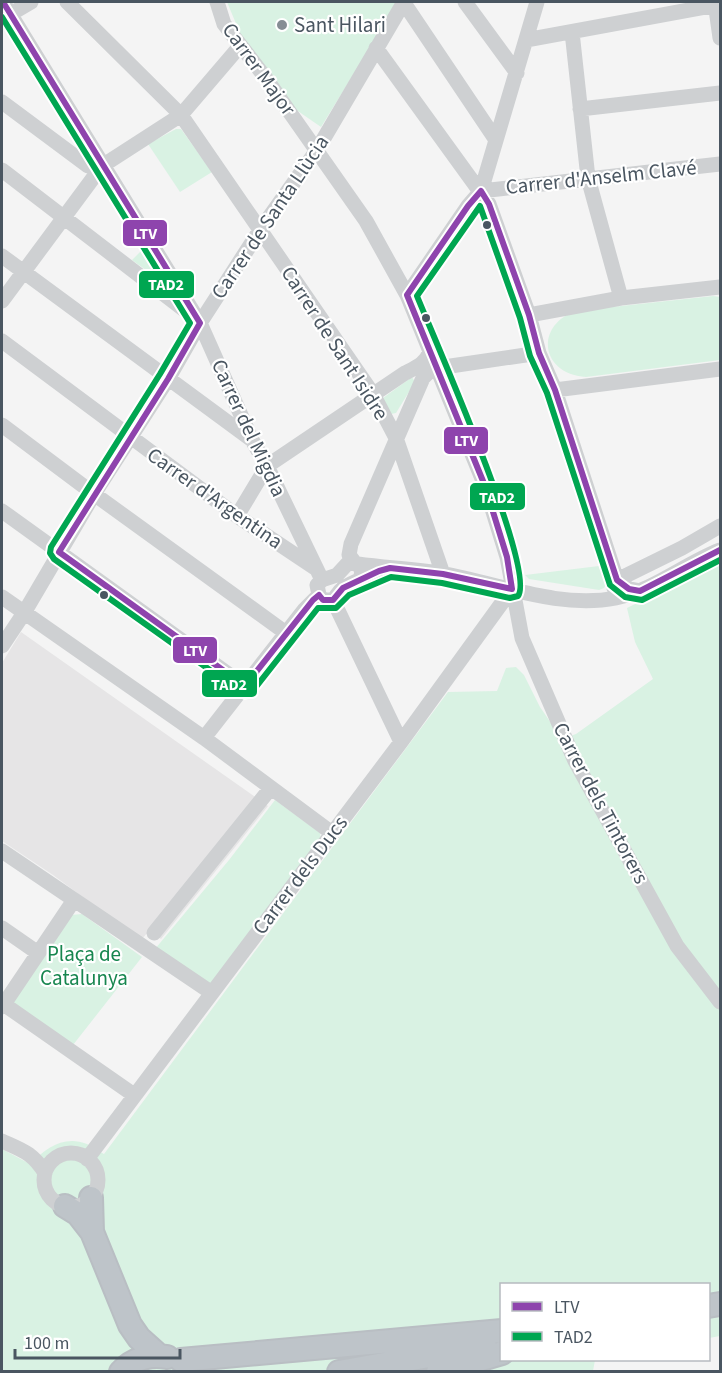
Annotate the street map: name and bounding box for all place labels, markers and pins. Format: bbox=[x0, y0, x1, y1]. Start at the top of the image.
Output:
place label: Sant Hilari bbox=[294, 10, 386, 40]
marker: Sant Hilari bbox=[275, 18, 289, 32]
unlabelled marker bbox=[481, 219, 493, 231]
unlabelled marker bbox=[420, 312, 432, 324]
unlabelled marker bbox=[98, 589, 110, 601]

